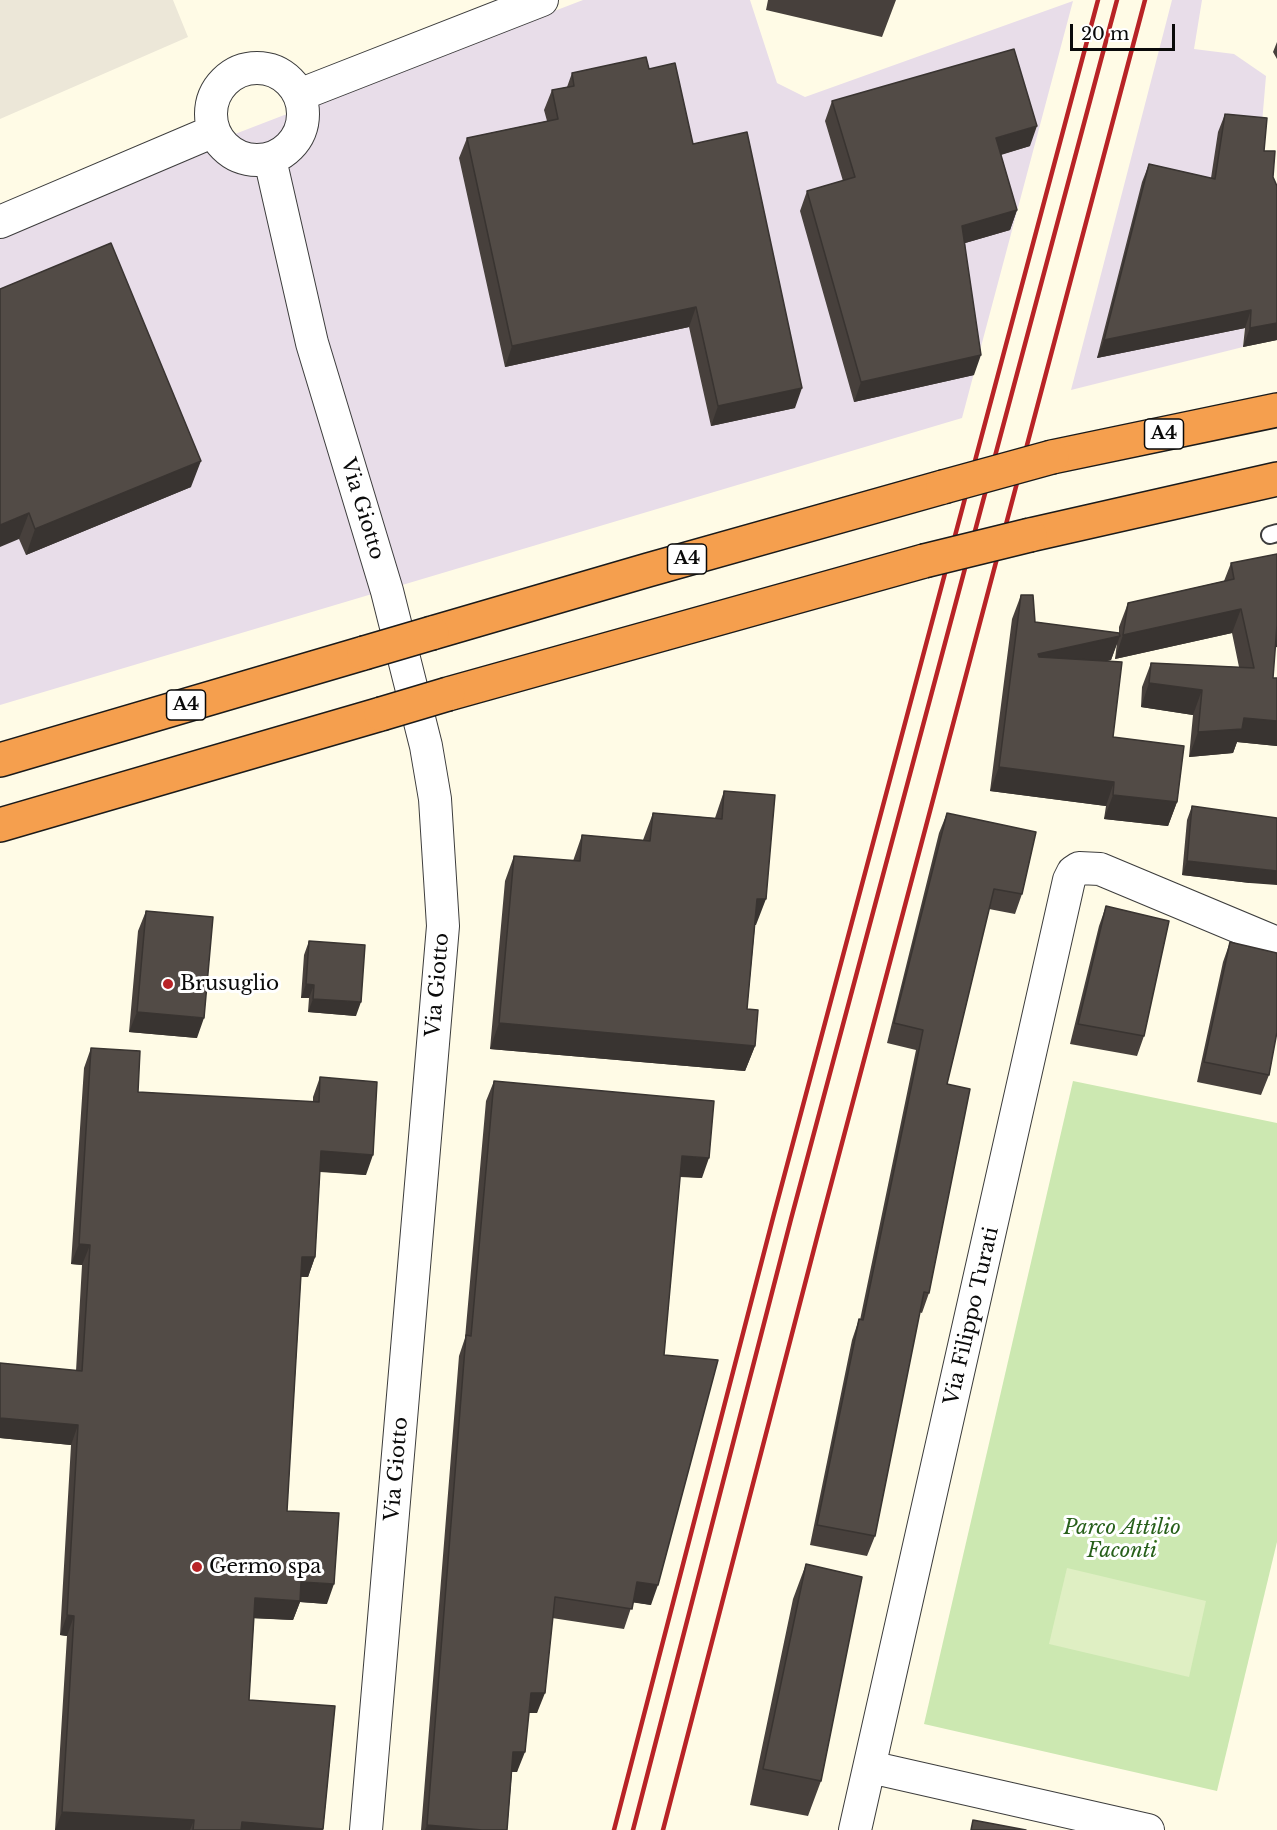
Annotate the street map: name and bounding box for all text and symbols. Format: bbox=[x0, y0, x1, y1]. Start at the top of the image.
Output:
scale bar bbox=[1073, 12, 1178, 50]
text: 20 m bbox=[1081, 23, 1129, 45]
road number: A4 bbox=[1144, 419, 1184, 449]
street label: Via Giotto bbox=[335, 455, 389, 563]
road number: A4 bbox=[668, 544, 706, 574]
road number: A4 bbox=[166, 690, 206, 720]
street label: Via Giotto bbox=[421, 932, 455, 1038]
place label: Brusuglio bbox=[180, 972, 279, 996]
marker: Brusuglio bbox=[161, 977, 175, 991]
street label: Via Filippo Turati bbox=[940, 1225, 1004, 1407]
street label: Via Giotto bbox=[380, 1416, 414, 1522]
park label: Parco Attilio Faconti bbox=[1063, 1516, 1181, 1563]
place label: Germo spa bbox=[209, 1555, 321, 1579]
marker: Germo spa bbox=[190, 1560, 204, 1574]

